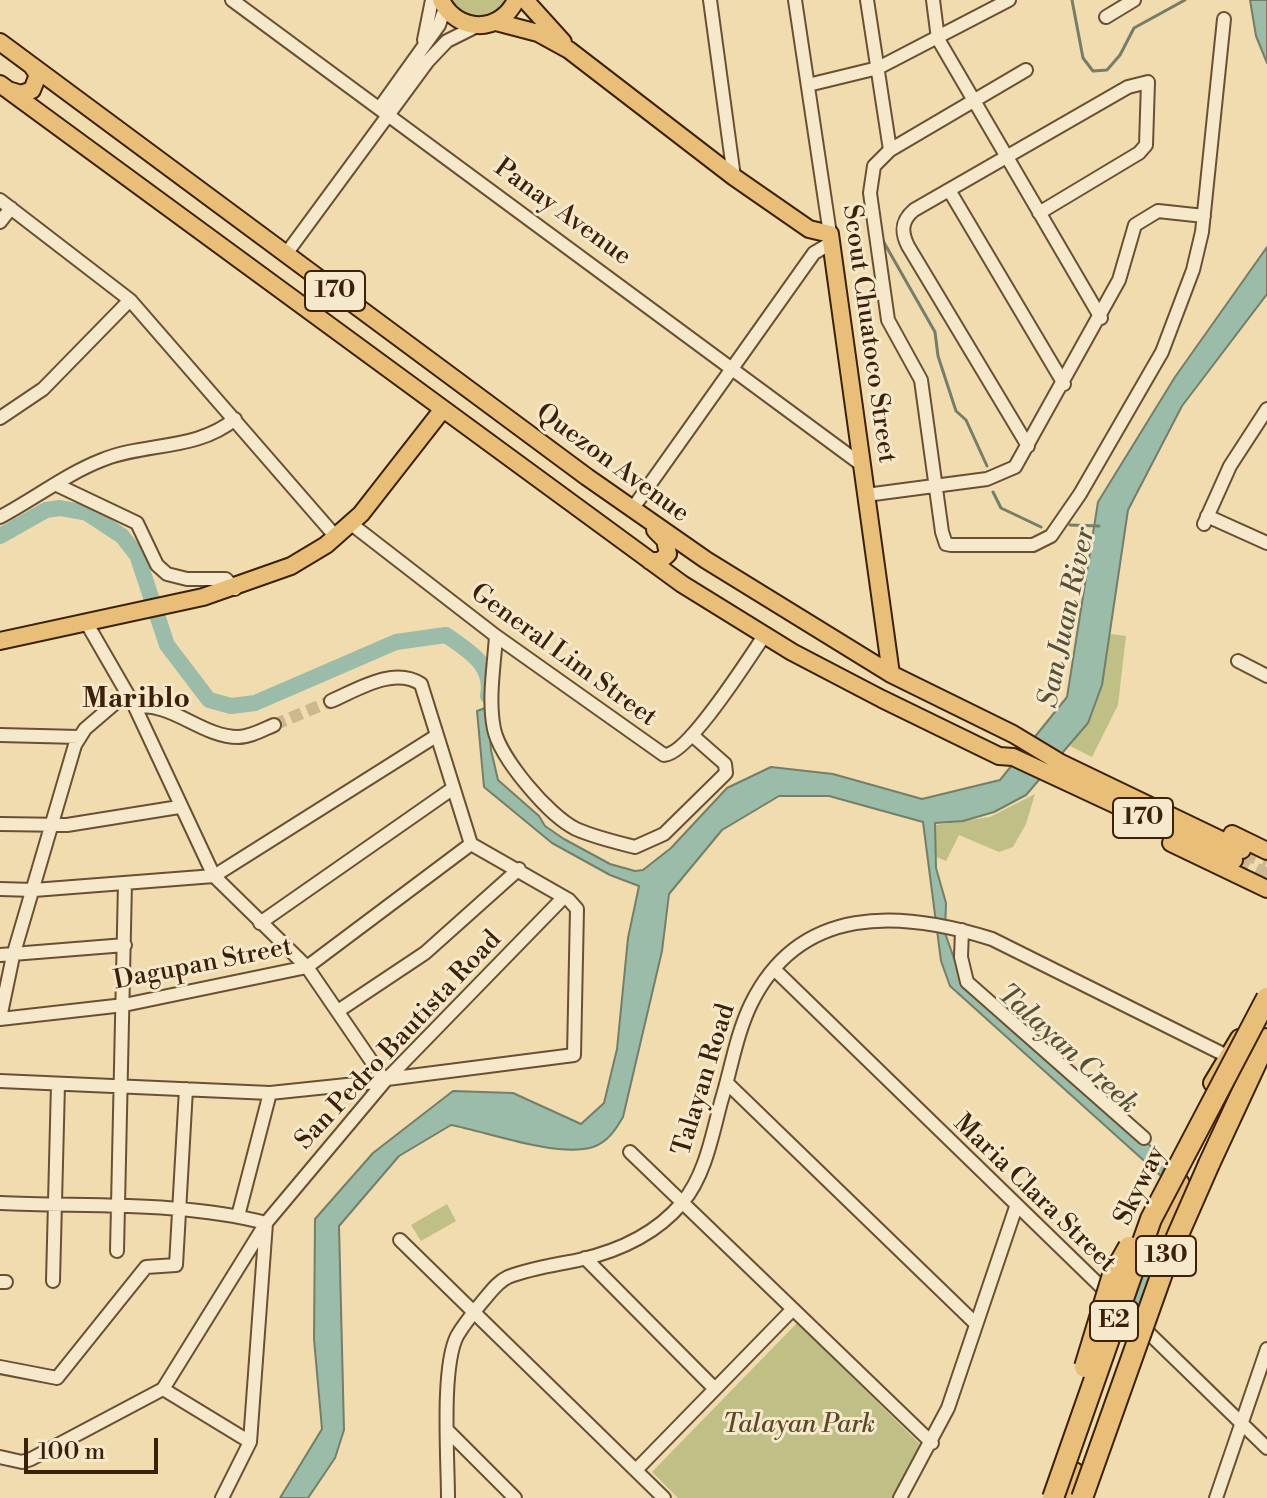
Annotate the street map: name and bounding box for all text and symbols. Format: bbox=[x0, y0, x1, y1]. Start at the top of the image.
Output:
street label: Panay Avenue bbox=[487, 153, 637, 273]
street label: Scout Chuatoco Street bbox=[834, 203, 902, 465]
road number: 170 bbox=[305, 271, 365, 311]
street label: Quezon Avenue bbox=[529, 398, 695, 530]
water label: San Juan River bbox=[1033, 525, 1103, 711]
street label: General Lim Street bbox=[464, 578, 662, 734]
district label: Mariblo bbox=[82, 683, 190, 717]
road number: 170 bbox=[1113, 798, 1173, 838]
street label: San Pedro Bautista Road bbox=[289, 925, 509, 1157]
street label: Dagupan Street bbox=[111, 932, 295, 998]
water label: Talayan Creek bbox=[990, 978, 1144, 1122]
street label: Talayan Road bbox=[667, 1000, 743, 1160]
street label: Maria Clara Street bbox=[946, 1108, 1122, 1280]
street label: Skyway bbox=[1108, 1141, 1174, 1231]
road number: 130 bbox=[1136, 1236, 1196, 1276]
road number: E2 bbox=[1090, 1301, 1138, 1341]
park label: Talayan Park bbox=[723, 1410, 875, 1442]
scale bar bbox=[28, 1422, 162, 1472]
text: 100 m bbox=[38, 1437, 105, 1467]

